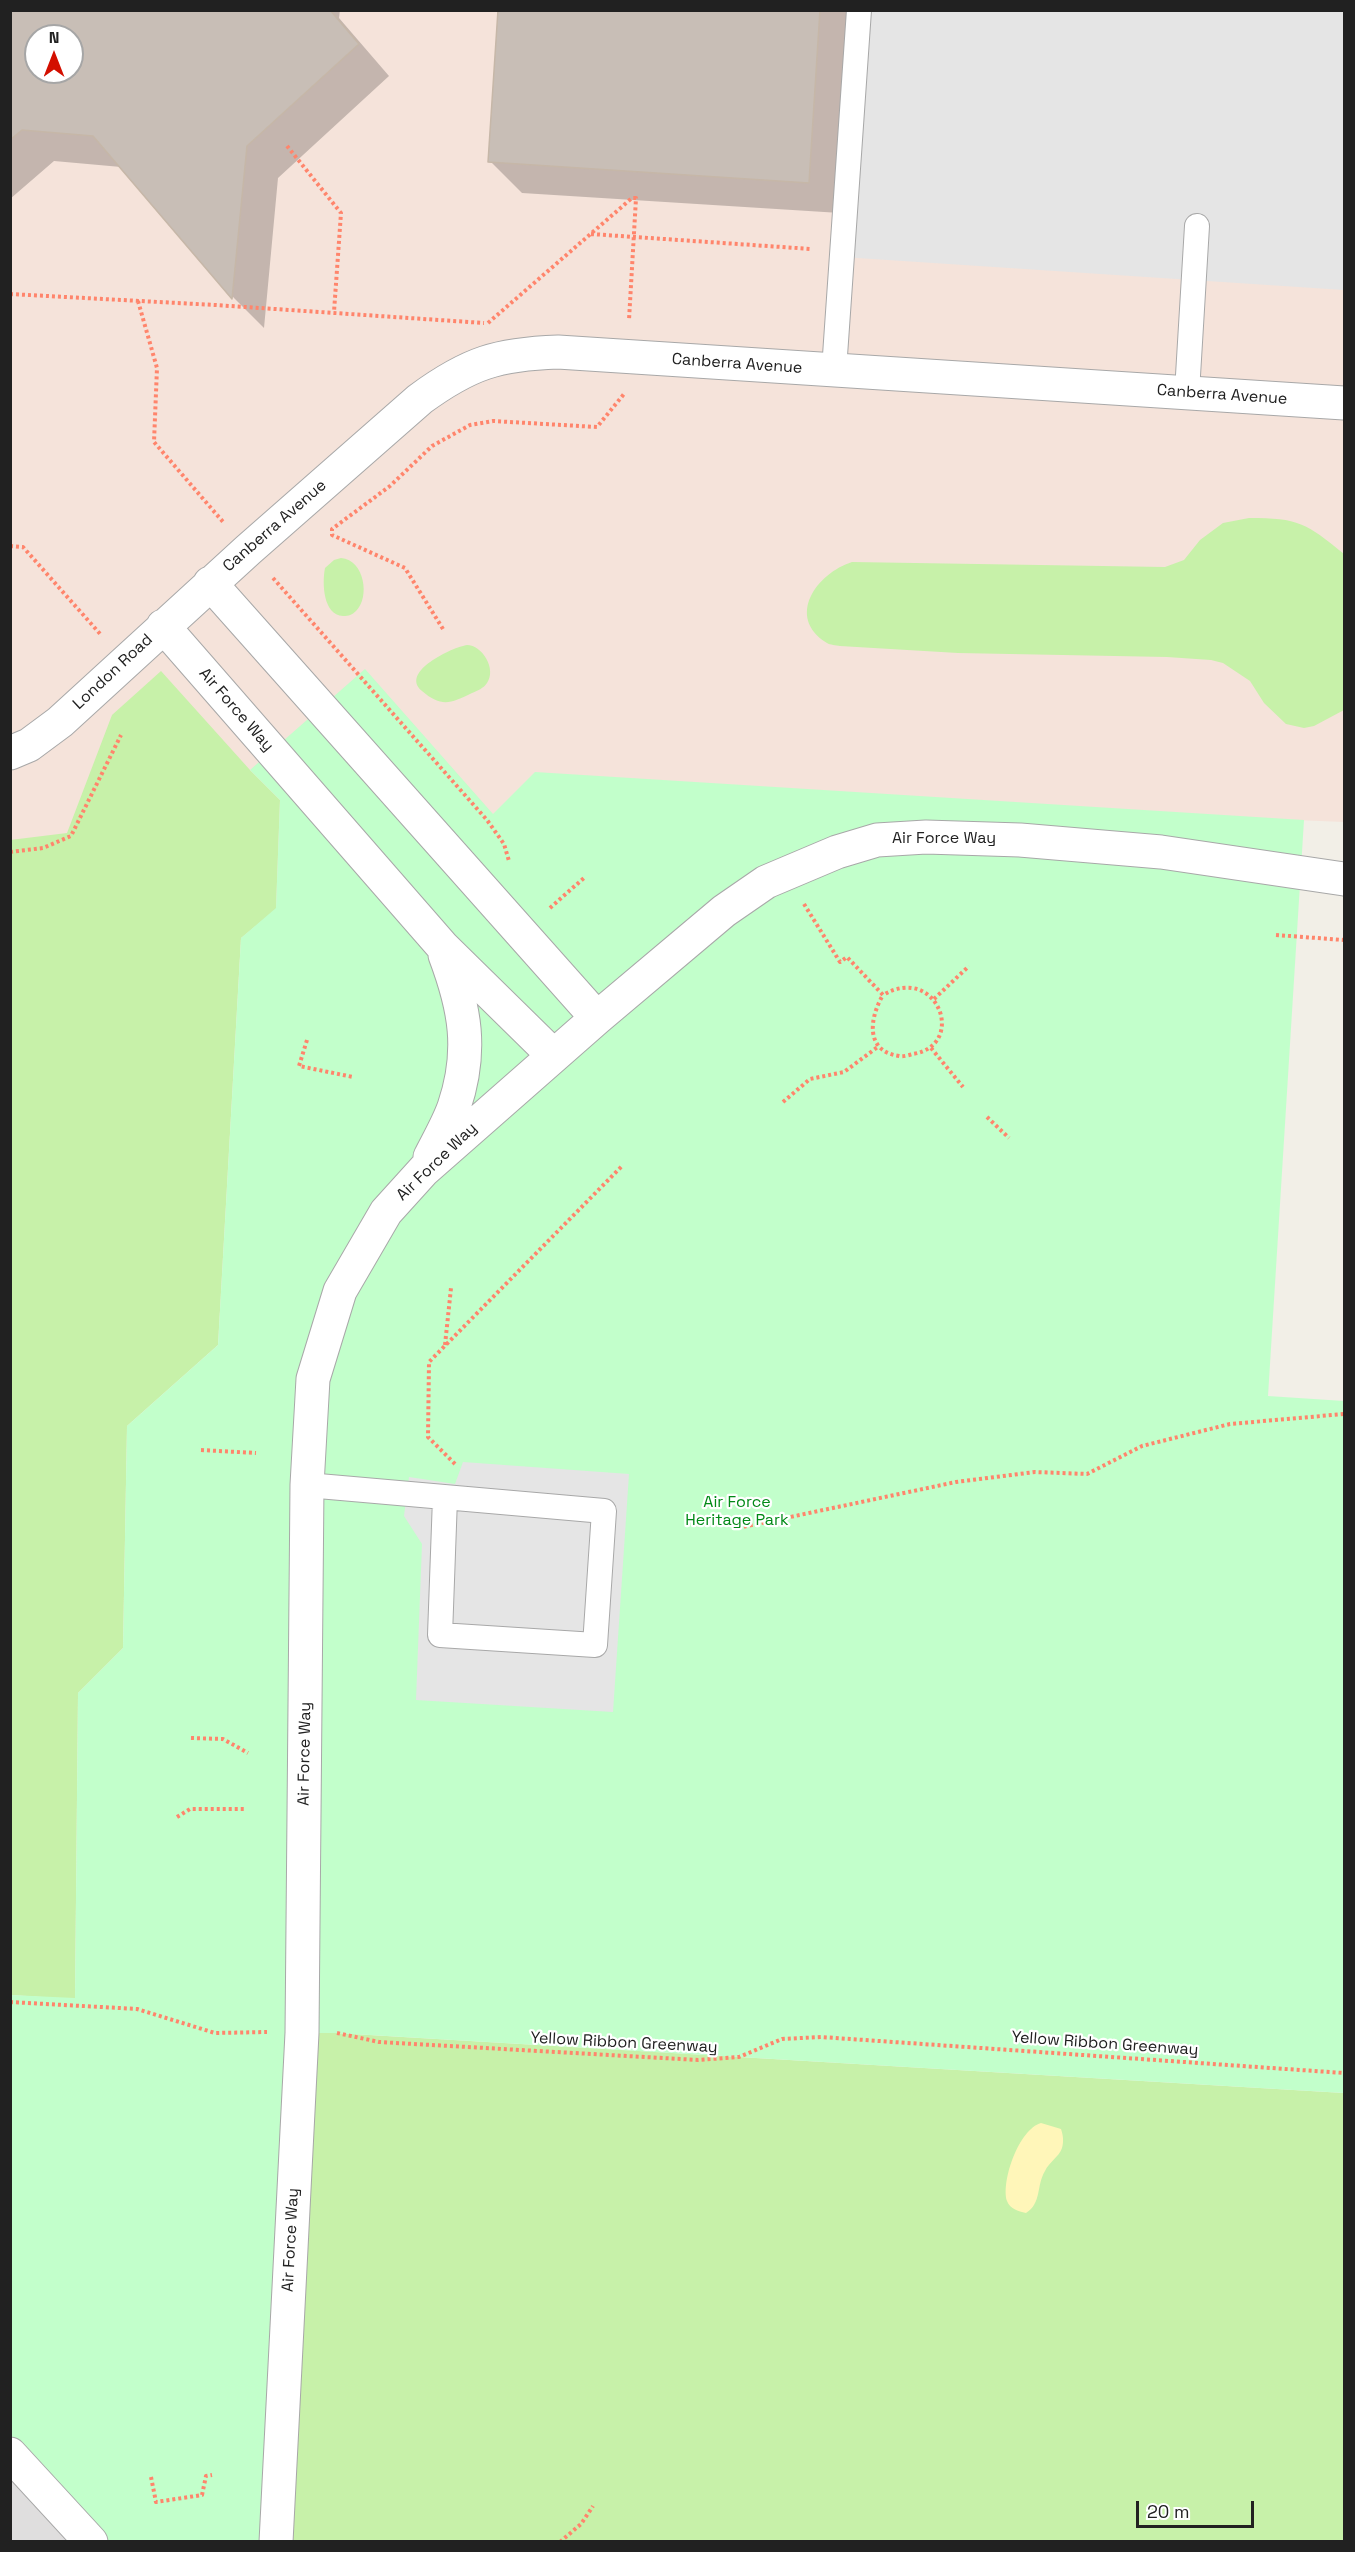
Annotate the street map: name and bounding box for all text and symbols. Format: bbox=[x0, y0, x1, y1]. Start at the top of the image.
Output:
north arrow bbox=[24, 24, 84, 84]
text: N bbox=[49, 27, 59, 48]
street label: Canberra Avenue bbox=[671, 350, 803, 378]
street label: Canberra Avenue bbox=[1156, 381, 1288, 409]
street label: Canberra Avenue bbox=[219, 476, 331, 576]
street label: London Road bbox=[69, 630, 157, 714]
street label: Air Force Way bbox=[195, 664, 277, 756]
street label: Air Force Way bbox=[892, 829, 996, 849]
street label: Air Force Way bbox=[393, 1119, 481, 1205]
park label: Air Force Heritage Park bbox=[685, 1493, 789, 1531]
street label: Air Force Way bbox=[294, 1702, 316, 1806]
street label: Yellow Ribbon Greenway bbox=[1011, 2028, 1199, 2060]
street label: Yellow Ribbon Greenway bbox=[530, 2029, 718, 2057]
street label: Air Force Way bbox=[279, 2188, 303, 2292]
scale bar bbox=[1139, 2489, 1258, 2527]
text: 20 m bbox=[1147, 2500, 1190, 2523]

